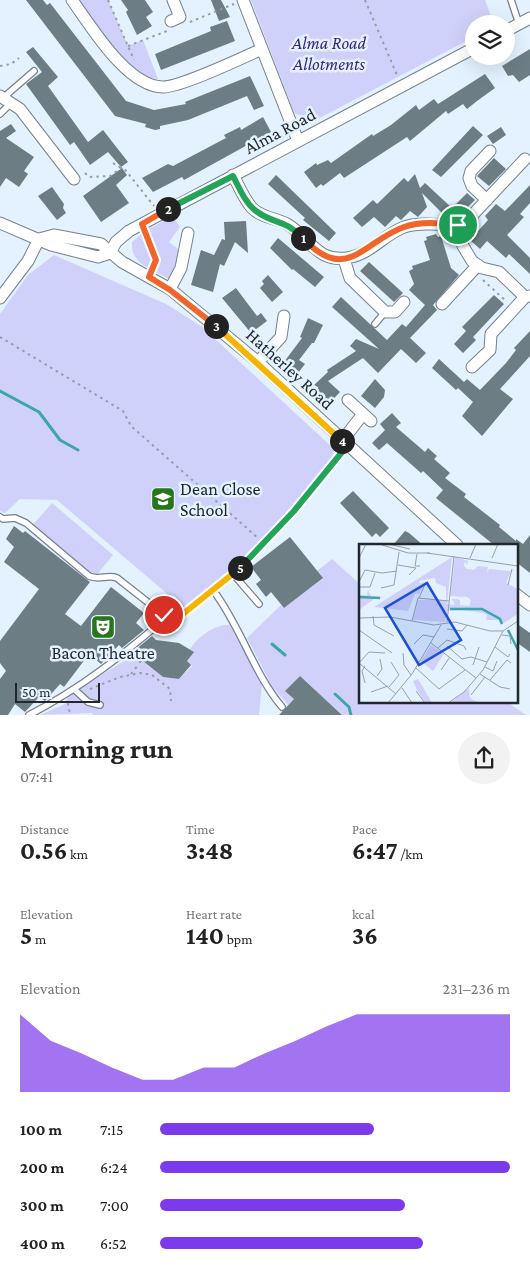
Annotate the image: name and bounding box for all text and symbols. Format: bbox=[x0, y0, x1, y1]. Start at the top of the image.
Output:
map controls bbox=[465, 15, 515, 65]
button: layers bbox=[465, 15, 515, 65]
park label: Alma Road Allotments bbox=[291, 33, 367, 74]
street label: Alma Road bbox=[241, 104, 319, 158]
pin: 2 bbox=[156, 196, 180, 222]
text: 2 bbox=[165, 201, 172, 217]
pin bbox=[437, 204, 479, 246]
icon: arrive bbox=[444, 211, 472, 239]
pin: 1 bbox=[290, 226, 316, 250]
text: 1 bbox=[301, 230, 306, 246]
pin: 3 bbox=[204, 314, 228, 338]
text: 3 bbox=[213, 318, 220, 334]
street label: Hatherley Road bbox=[242, 325, 338, 414]
pin: 4 bbox=[330, 428, 354, 454]
text: 4 bbox=[339, 433, 346, 449]
place label: Dean Close School bbox=[180, 479, 261, 520]
school or university icon: Dean Close School bbox=[150, 486, 176, 512]
inset map bbox=[359, 544, 518, 702]
pin: 5 bbox=[228, 556, 252, 580]
text: 5 bbox=[237, 560, 244, 576]
pin bbox=[143, 594, 185, 636]
icon: check bbox=[150, 601, 178, 629]
theatre icon: Bacon Theatre bbox=[90, 614, 116, 640]
place label: Bacon Theatre bbox=[51, 643, 155, 663]
scale bar bbox=[15, 680, 100, 703]
text: 50 m bbox=[22, 684, 50, 700]
button: share bbox=[458, 732, 510, 784]
text: Morning run bbox=[20, 733, 173, 764]
text: 07:41 bbox=[20, 768, 53, 785]
text: Distance bbox=[20, 821, 69, 837]
text: Time bbox=[186, 821, 215, 837]
text: Pace bbox=[352, 821, 377, 837]
text: 0.56 bbox=[20, 837, 67, 864]
text: 3:48 bbox=[186, 837, 233, 864]
text: 6:47 bbox=[352, 837, 398, 864]
text: km bbox=[67, 846, 88, 862]
text: /km bbox=[398, 846, 423, 862]
text: Elevation bbox=[20, 906, 73, 922]
text: Heart rate bbox=[186, 906, 242, 922]
text: kcal bbox=[352, 906, 375, 922]
text: 5 bbox=[20, 922, 32, 949]
text: 140 bbox=[186, 922, 224, 949]
text: 36 bbox=[352, 922, 378, 949]
text: m bbox=[32, 931, 46, 947]
text: bpm bbox=[224, 931, 252, 947]
text: Elevation bbox=[20, 980, 81, 997]
text: 231–236 m bbox=[442, 980, 510, 997]
text: 100 m bbox=[20, 1121, 62, 1138]
text: 7:15 bbox=[100, 1121, 124, 1138]
text: 200 m bbox=[20, 1159, 64, 1176]
text: 6:24 bbox=[100, 1159, 128, 1176]
text: 300 m bbox=[20, 1197, 64, 1214]
text: 7:00 bbox=[100, 1197, 129, 1214]
text: 400 m bbox=[20, 1235, 65, 1252]
text: 6:52 bbox=[100, 1235, 127, 1252]

